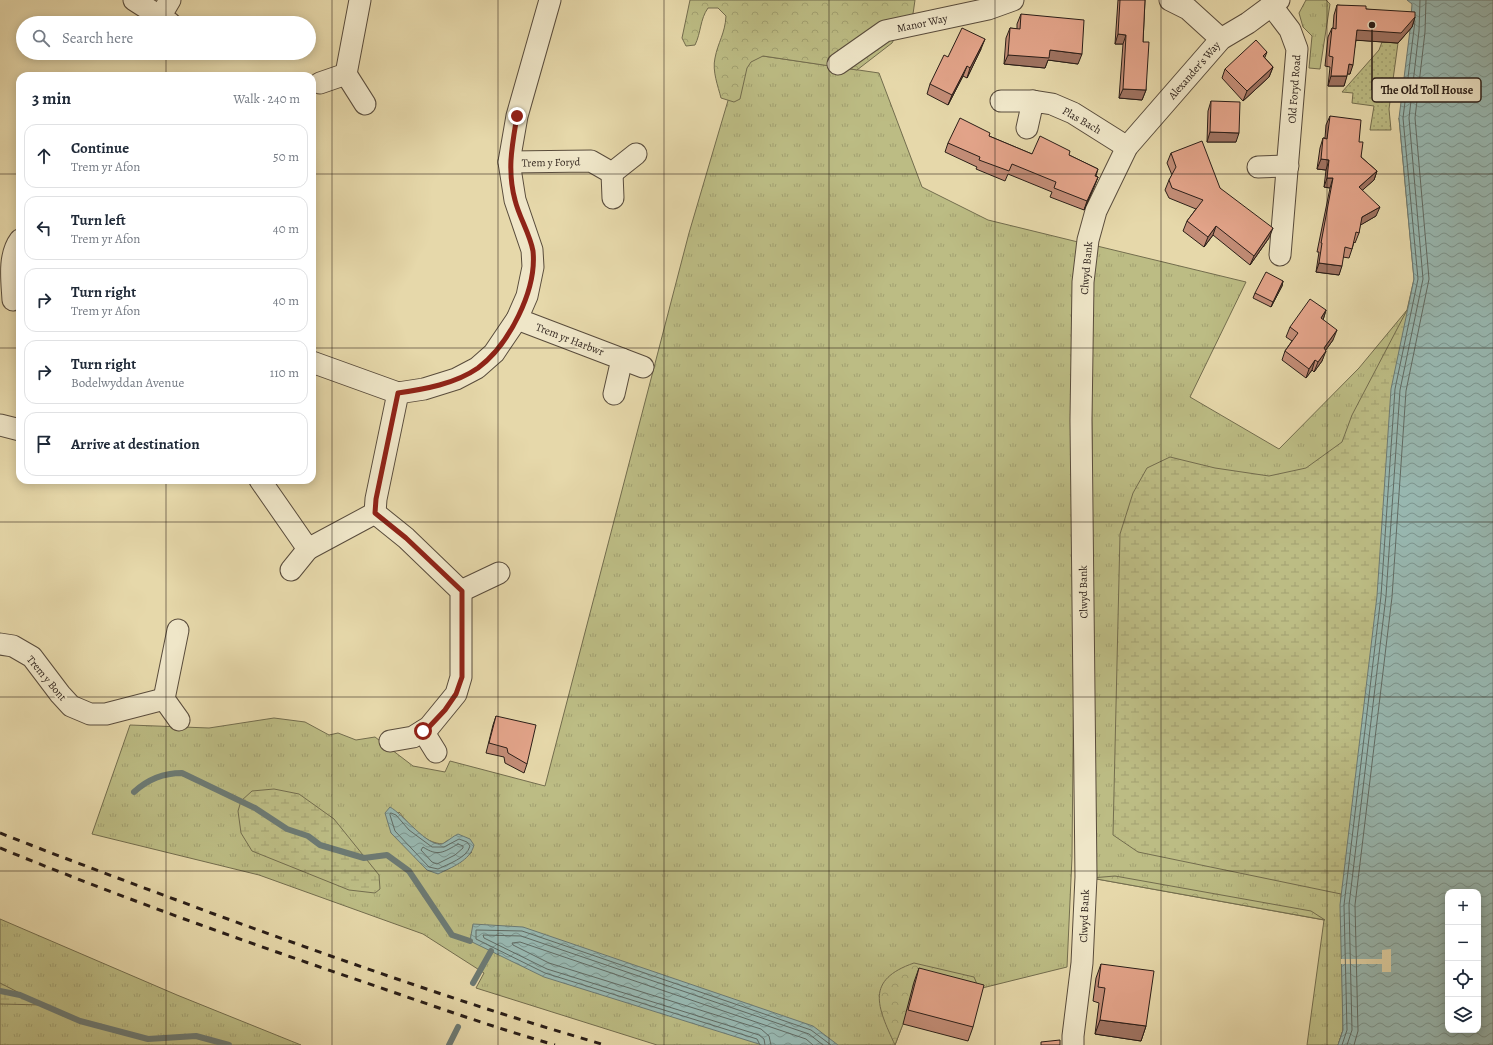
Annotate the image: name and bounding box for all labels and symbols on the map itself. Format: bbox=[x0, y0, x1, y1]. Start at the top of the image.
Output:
street label: Manor Way bbox=[895, 11, 949, 36]
street label: Alexander's Way bbox=[1164, 38, 1224, 103]
street label: Old Foryd Road bbox=[1285, 54, 1304, 124]
callout: The Old Toll House bbox=[1372, 78, 1481, 102]
text: The Old Toll House bbox=[1381, 82, 1474, 98]
street label: Plas Bach bbox=[1060, 103, 1104, 138]
route end bbox=[508, 107, 526, 125]
street label: Trem y Foryd bbox=[521, 154, 581, 171]
street label: Clwyd Bank bbox=[1077, 240, 1096, 295]
street label: Trem yr Harbwr bbox=[533, 320, 606, 359]
street label: Clwyd Bank bbox=[1076, 565, 1091, 619]
street label: Trem y Bont bbox=[23, 653, 70, 704]
route start bbox=[414, 722, 432, 740]
street label: Clwyd Bank bbox=[1076, 889, 1093, 943]

